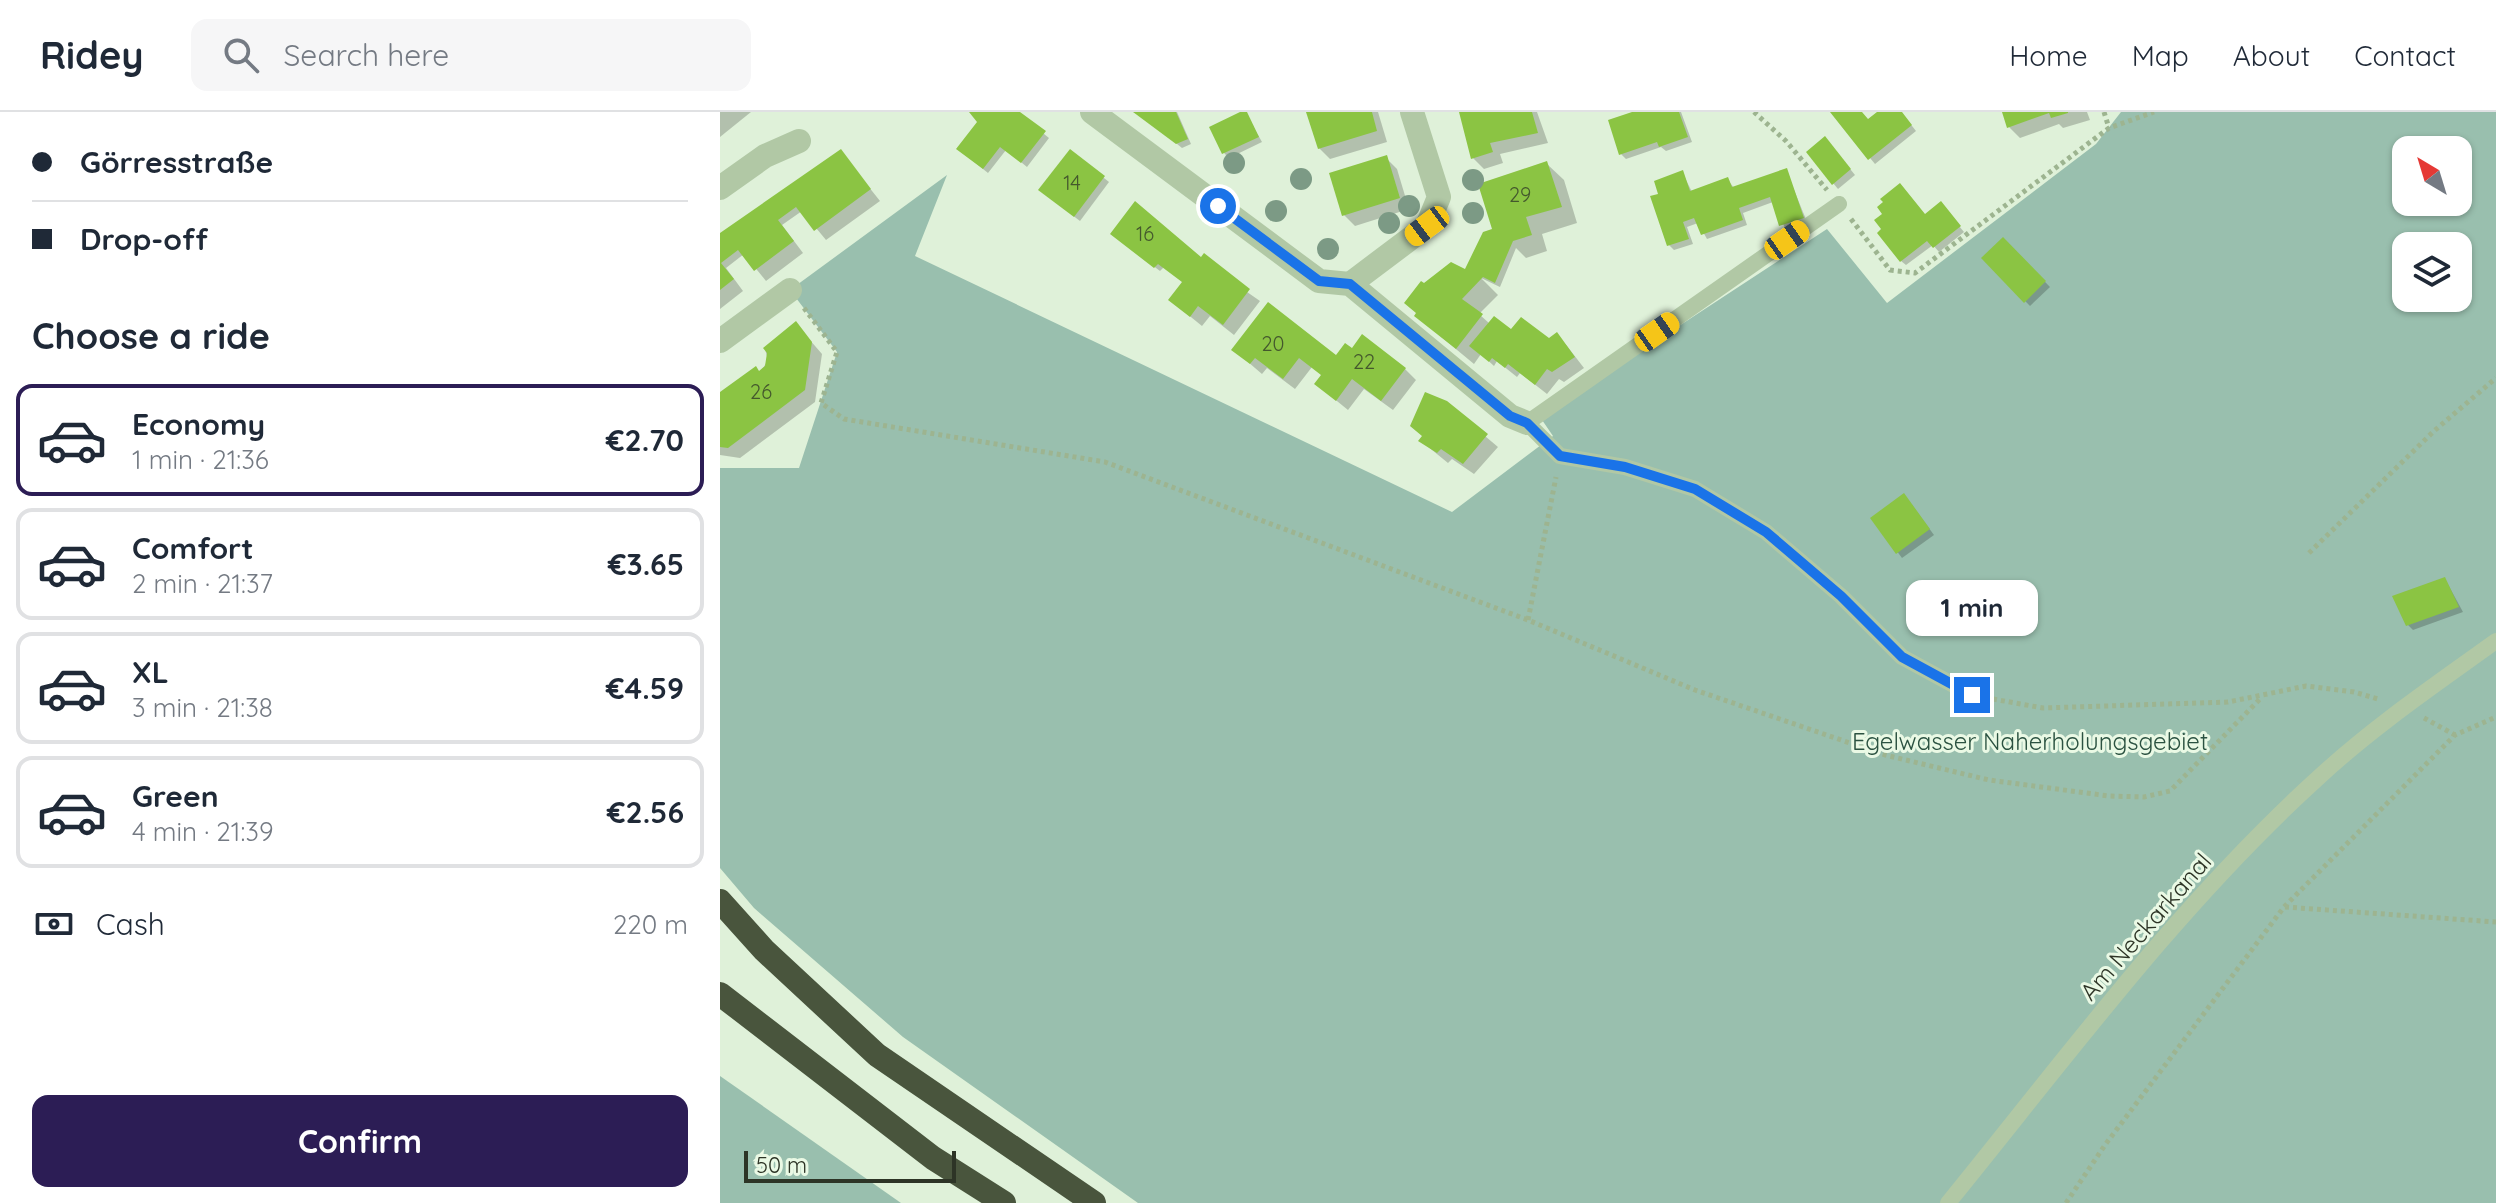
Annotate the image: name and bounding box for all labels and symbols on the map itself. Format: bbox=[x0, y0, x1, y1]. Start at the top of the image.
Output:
north arrow bbox=[2392, 136, 2472, 216]
house number: 14 bbox=[1063, 170, 1081, 195]
house number: 29 bbox=[1509, 182, 1531, 207]
route start bbox=[1200, 188, 1236, 224]
car bbox=[1401, 202, 1453, 250]
car bbox=[1760, 216, 1814, 264]
house number: 16 bbox=[1136, 221, 1154, 246]
car bbox=[1630, 308, 1684, 356]
house number: 20 bbox=[1262, 331, 1284, 356]
house number: 22 bbox=[1353, 349, 1375, 374]
house number: 26 bbox=[750, 379, 772, 404]
callout: 1 min bbox=[1906, 579, 2038, 635]
route end bbox=[1954, 677, 1990, 713]
park label: Egelwasser Naherholungsgebiet bbox=[1852, 726, 2208, 756]
street label: Am Neckarkanal bbox=[2073, 847, 2217, 1006]
scale bar bbox=[744, 1147, 956, 1183]

